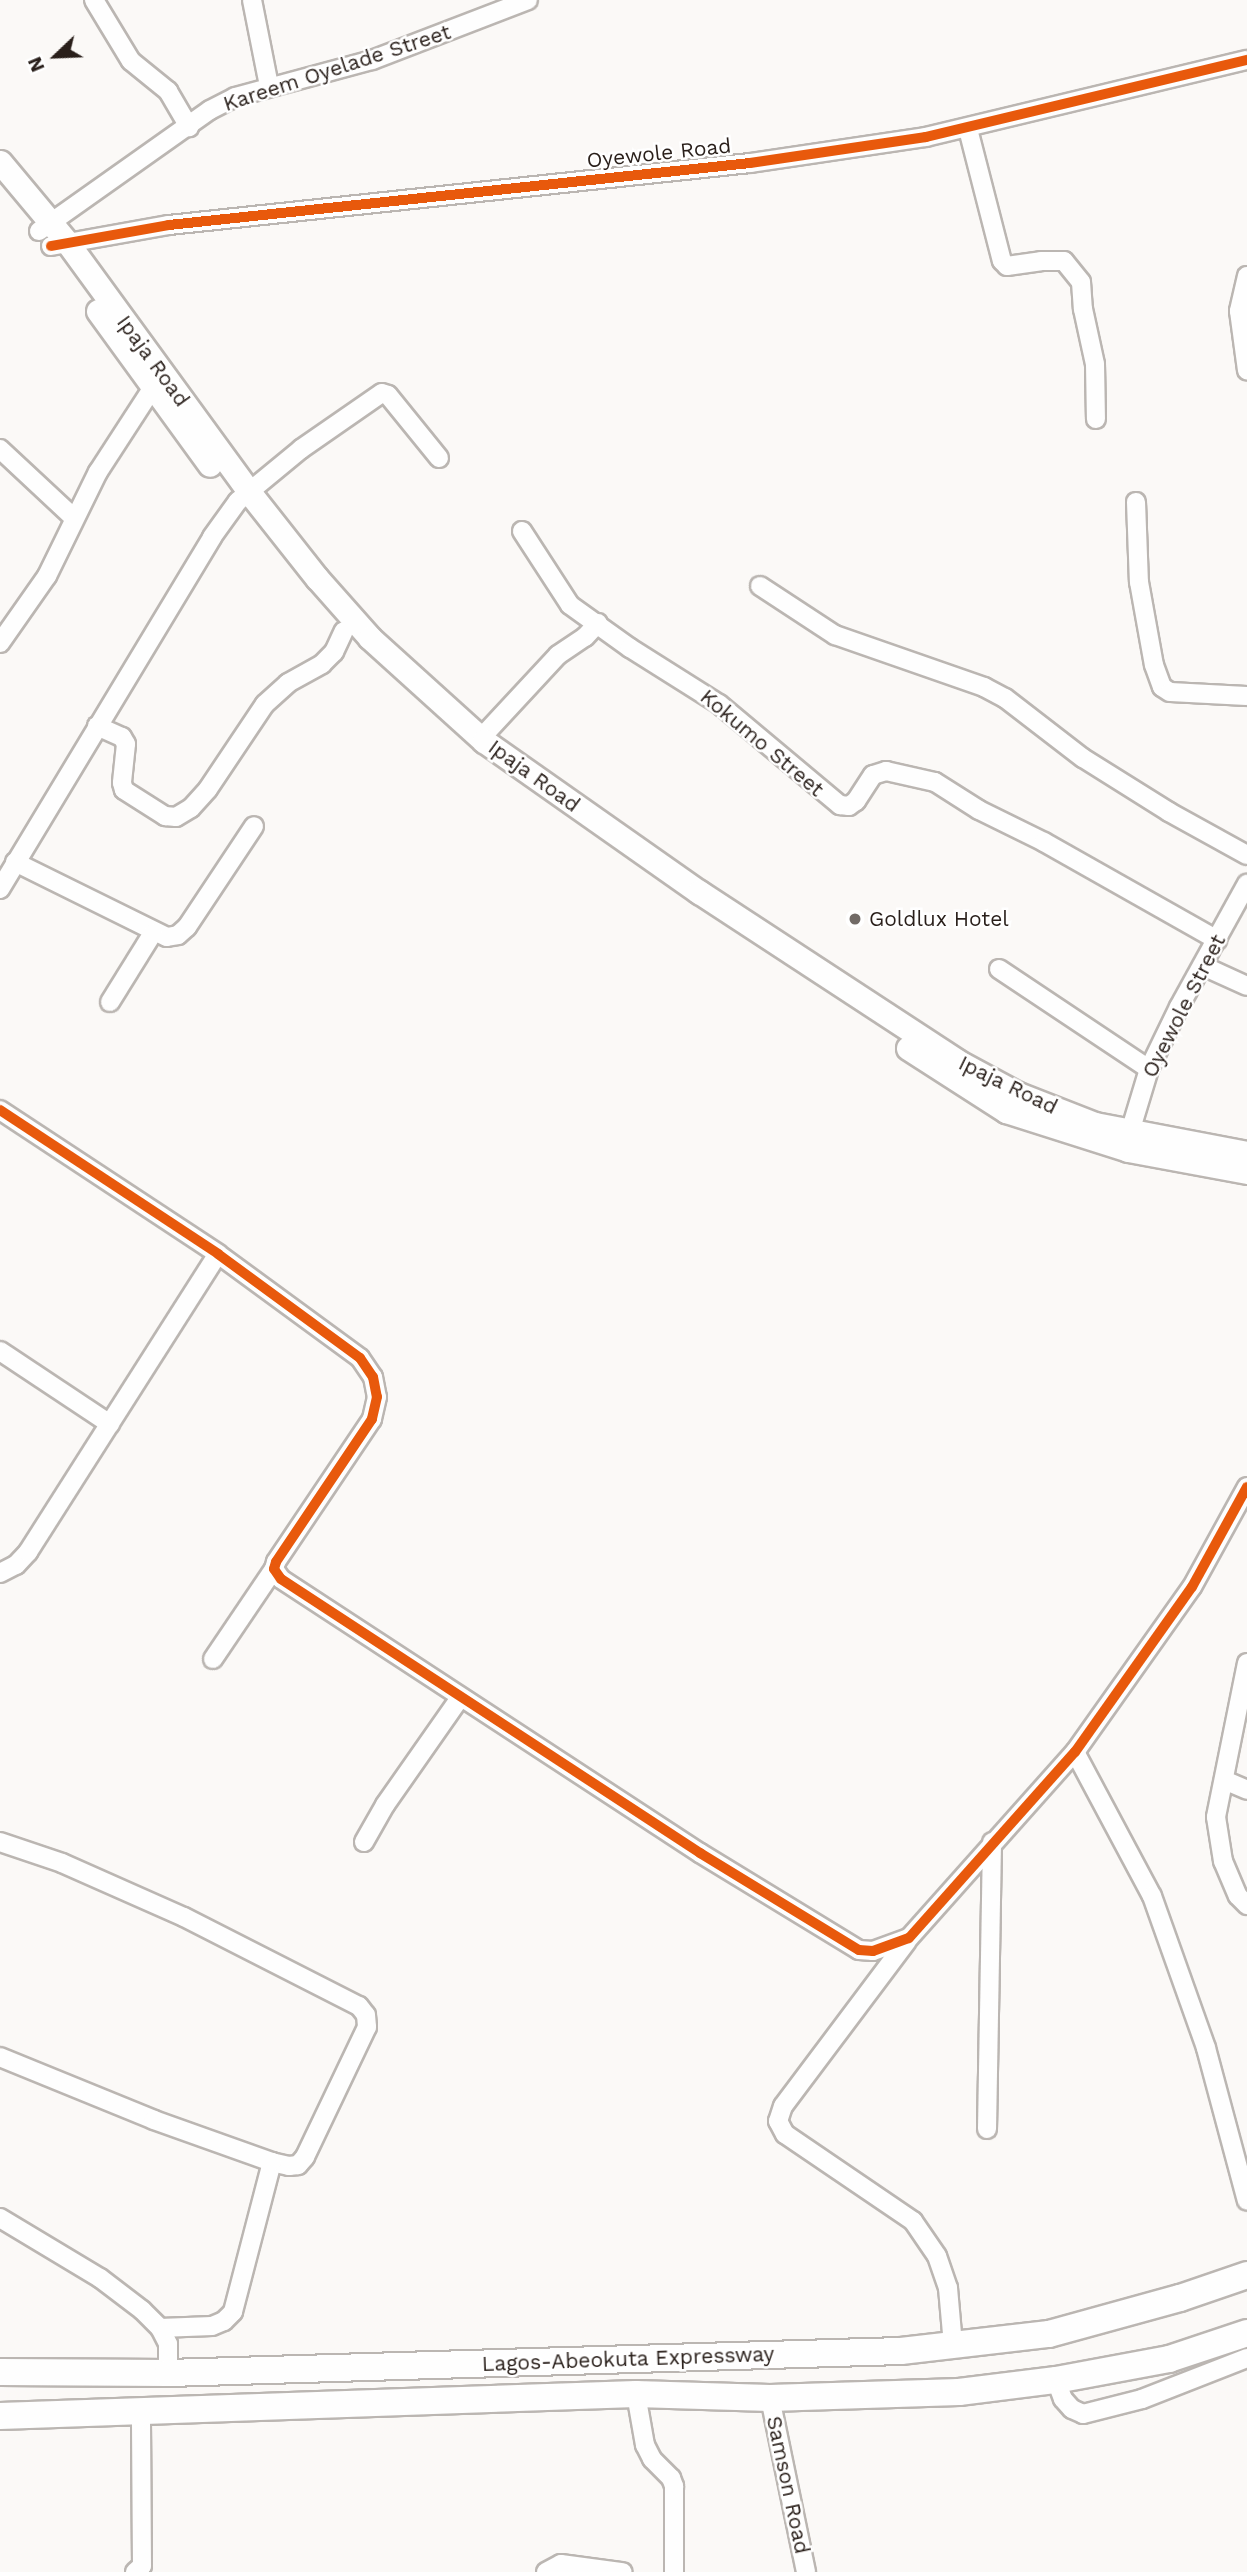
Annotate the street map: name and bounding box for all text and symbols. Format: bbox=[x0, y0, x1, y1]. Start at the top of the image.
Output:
street label: Kareem Oyelade Street bbox=[220, 19, 454, 117]
north arrow bbox=[21, 21, 91, 91]
text: N bbox=[23, 53, 50, 75]
street label: Oyewole Road bbox=[586, 133, 732, 173]
street label: Ipaja Road bbox=[111, 310, 195, 412]
street label: Kokumo Street bbox=[695, 684, 829, 802]
street label: Ipaja Road bbox=[483, 734, 585, 818]
place label: Goldlux Hotel bbox=[869, 906, 1009, 932]
marker: Goldlux Hotel bbox=[847, 911, 863, 927]
street label: Oyewole Street bbox=[1137, 930, 1231, 1082]
street label: Ipaja Road bbox=[954, 1050, 1062, 1120]
street label: Lagos-Abeokuta Expressway bbox=[481, 2341, 775, 2377]
street label: Samson Road bbox=[761, 2414, 815, 2556]

